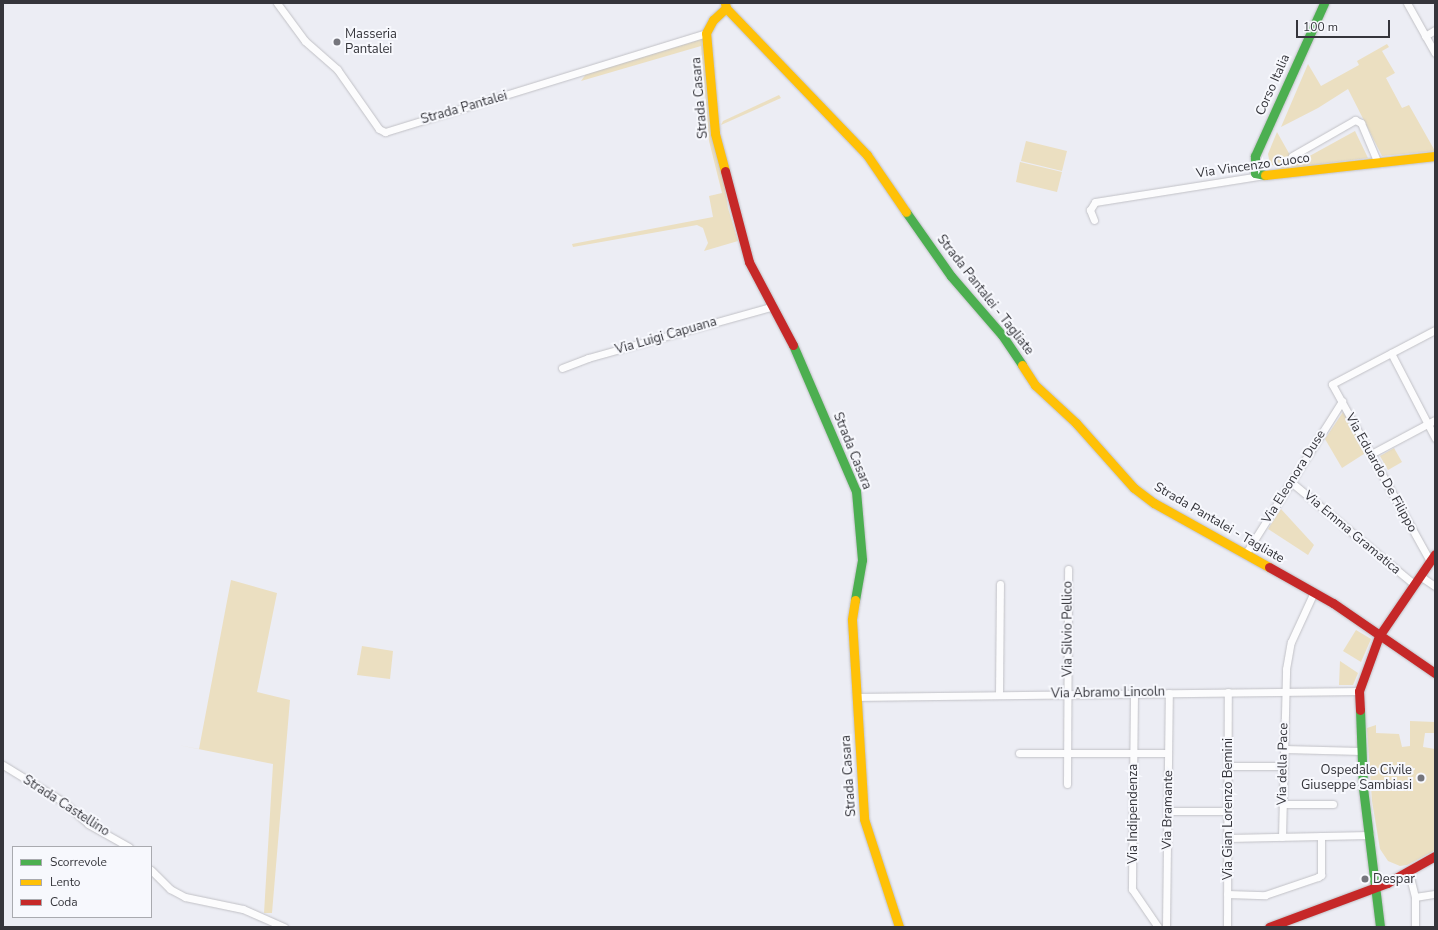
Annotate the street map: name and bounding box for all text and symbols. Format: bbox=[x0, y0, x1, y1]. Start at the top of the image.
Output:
scale bar bbox=[1298, 12, 1392, 38]
text: 100 m bbox=[1303, 19, 1338, 35]
place label: Masseria Pantalei bbox=[345, 27, 397, 58]
marker: Masseria Pantalei bbox=[332, 37, 342, 47]
street label: Corso Italia bbox=[1253, 52, 1293, 118]
street label: Strada Casara bbox=[689, 57, 711, 139]
street label: Strada Pantalei bbox=[419, 88, 509, 128]
street label: Via Vincenzo Cuoco bbox=[1195, 150, 1311, 182]
street label: Strada Pantalei - Tagliate bbox=[933, 232, 1037, 358]
street label: Via Luigi Capuana bbox=[613, 314, 719, 358]
street label: Strada Casara bbox=[829, 410, 875, 492]
street label: Via Eduardo De Filippo bbox=[1342, 411, 1420, 535]
street label: Via Eleonora Duse bbox=[1259, 427, 1329, 527]
street label: Strada Pantalei - Tagliate bbox=[1151, 479, 1287, 567]
street label: Via Emma Gramatica bbox=[1300, 488, 1404, 578]
street label: Via Silvio Pellico bbox=[1060, 581, 1076, 677]
street label: Via Abramo Lincoln bbox=[1051, 684, 1165, 702]
street label: Via della Pace bbox=[1274, 723, 1292, 805]
street label: Strada Casara bbox=[838, 735, 860, 817]
street label: Via Gian Lorenzo Bemini bbox=[1220, 738, 1236, 880]
place label: Ospedale Civile Giuseppe Sambiasi bbox=[1301, 763, 1412, 794]
street label: Via Indipendenza bbox=[1125, 764, 1141, 864]
street label: Via Bramante bbox=[1160, 770, 1176, 850]
street label: Strada Castellino bbox=[20, 772, 112, 840]
marker: Ospedale Civile Giuseppe Sambiasi bbox=[1415, 772, 1427, 784]
legend bbox=[12, 846, 152, 918]
text: Scorrevole bbox=[50, 854, 107, 870]
place label: Despar bbox=[1373, 871, 1415, 887]
text: Lento bbox=[50, 874, 80, 890]
marker: Despar bbox=[1360, 874, 1370, 884]
text: Coda bbox=[50, 894, 78, 910]

